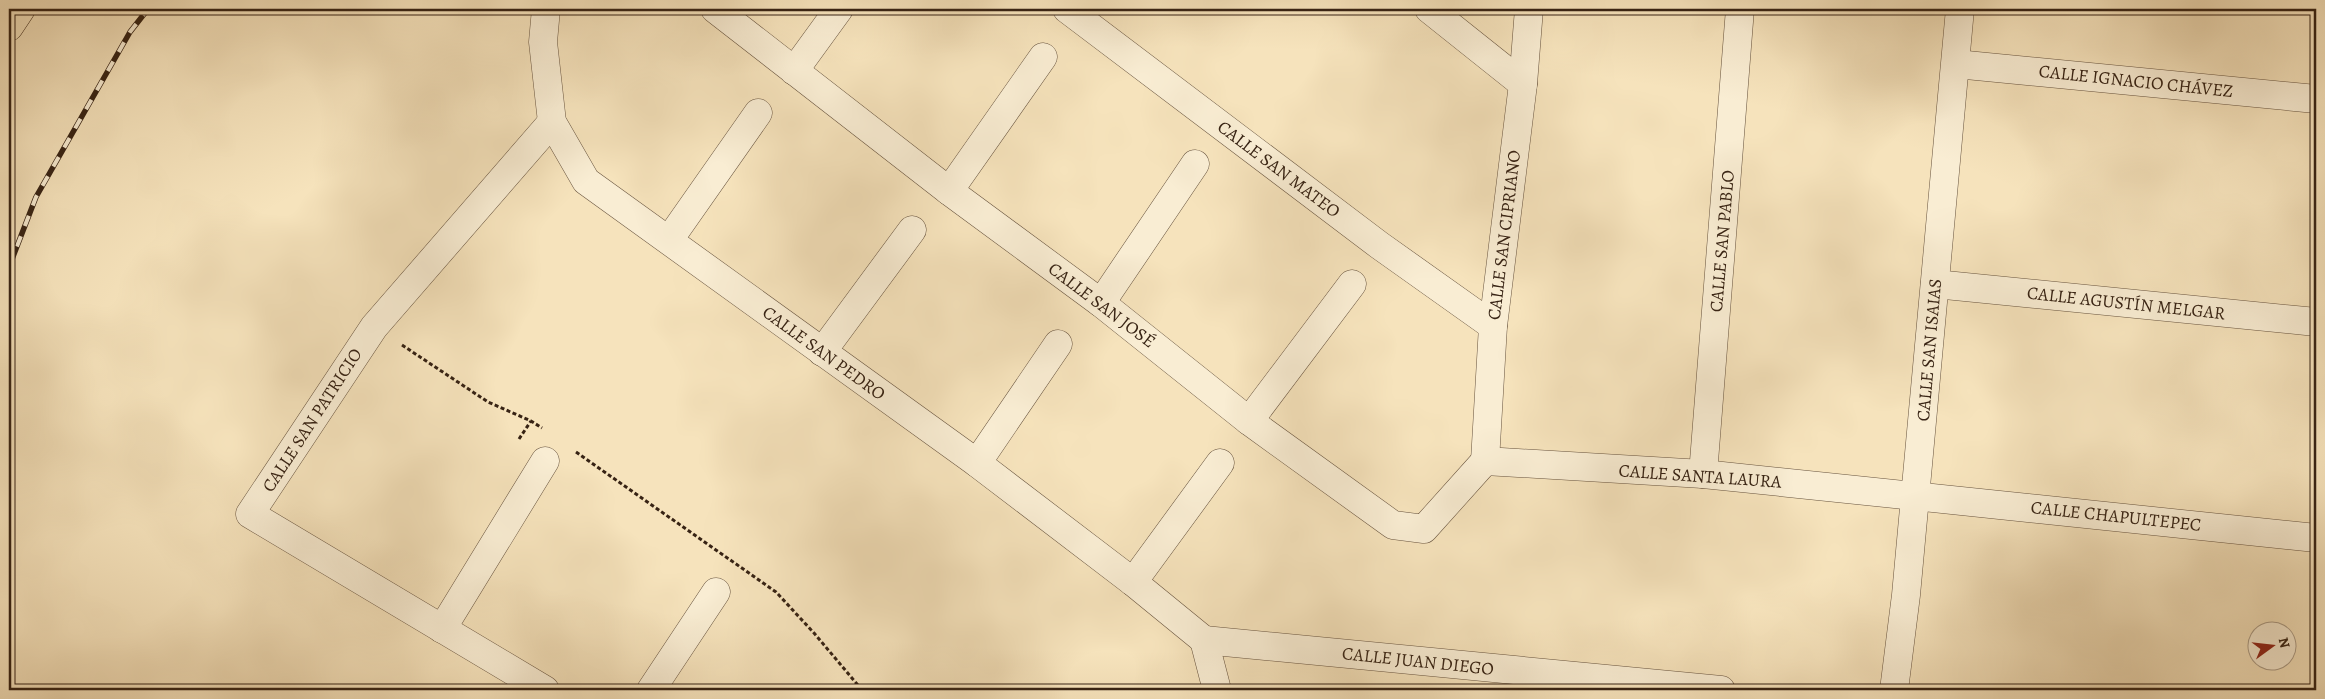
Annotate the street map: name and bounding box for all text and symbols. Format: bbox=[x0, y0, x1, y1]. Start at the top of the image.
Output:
street label: CALLE IGNACIO CHÁVEZ bbox=[2038, 59, 2234, 103]
street label: CALLE SAN MATEO bbox=[1213, 115, 1345, 223]
street label: CALLE SAN CIPRIANO bbox=[1482, 149, 1526, 321]
street label: CALLE SAN PABLO bbox=[1704, 169, 1740, 313]
street label: CALLE SAN JOSÉ bbox=[1043, 257, 1161, 353]
street label: CALLE SAN ISAIAS bbox=[1911, 278, 1947, 422]
street label: CALLE AGUSTÍN MELGAR bbox=[2026, 281, 2226, 325]
street label: CALLE SAN PEDRO bbox=[758, 300, 890, 406]
street label: CALLE SAN PATRICIO bbox=[256, 343, 368, 497]
street label: CALLE SANTA LAURA bbox=[1618, 458, 1783, 494]
street label: CALLE CHAPULTEPEC bbox=[2030, 495, 2202, 537]
north arrow bbox=[2248, 622, 2298, 672]
text: N bbox=[2274, 635, 2295, 650]
street label: CALLE JUAN DIEGO bbox=[1341, 641, 1495, 681]

